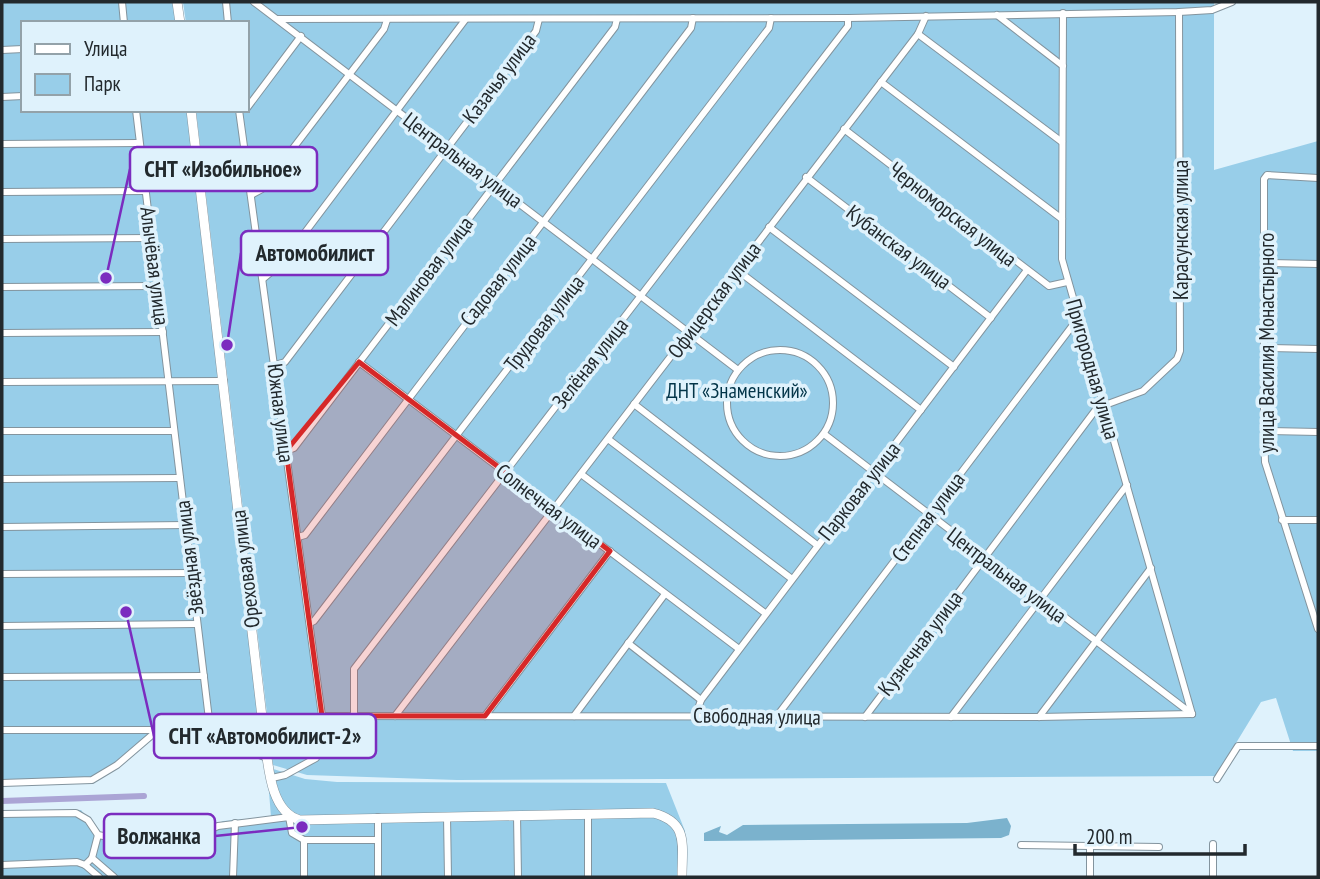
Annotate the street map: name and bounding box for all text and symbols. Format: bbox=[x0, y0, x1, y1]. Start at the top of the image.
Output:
legend bbox=[21, 21, 248, 112]
street label: Казачья улица bbox=[456, 27, 542, 129]
text: Улица bbox=[84, 35, 127, 62]
text: Парк bbox=[84, 70, 121, 97]
street label: Центральная улица bbox=[398, 106, 528, 214]
callout: СНТ «Изобильное» bbox=[130, 147, 317, 191]
text: СНТ «Изобильное» bbox=[144, 154, 302, 183]
street label: Черноморская улица bbox=[884, 156, 1022, 272]
street label: Карасунская улица bbox=[1167, 160, 1194, 300]
street label: Кубанская улица bbox=[841, 199, 957, 295]
street label: Алычёвая улица bbox=[134, 205, 176, 327]
street label: Малиновая улица bbox=[379, 211, 479, 331]
street label: Садовая улица bbox=[454, 229, 542, 331]
callout: Автомобилист bbox=[241, 231, 388, 275]
street label: улица Василия Монастырного bbox=[1253, 233, 1280, 453]
street label: Офицерская улица bbox=[661, 236, 767, 364]
text: Автомобилист bbox=[254, 238, 375, 267]
street label: Трудовая улица bbox=[498, 269, 590, 377]
street label: Пригородная улица bbox=[1060, 296, 1126, 442]
street label: Зелёная улица bbox=[546, 312, 634, 414]
street label: Южная улица bbox=[262, 362, 300, 464]
park label: ДНТ «Знаменский» bbox=[666, 377, 808, 404]
street label: Парковая улица bbox=[812, 436, 906, 546]
street label: Солнечная улица bbox=[491, 457, 607, 555]
street label: Степная улица bbox=[885, 467, 971, 567]
street label: Звёздная улица bbox=[169, 499, 209, 617]
street label: Ореховая улица bbox=[224, 508, 266, 630]
street label: Центральная улица bbox=[942, 521, 1072, 629]
street label: Кузнечная улица bbox=[872, 585, 968, 701]
street label: Свободная улица bbox=[693, 701, 821, 731]
callout: СНТ «Автомобилист-2» bbox=[154, 714, 376, 758]
text: СНТ «Автомобилист-2» bbox=[169, 721, 361, 750]
scale bar bbox=[1075, 812, 1245, 856]
callout: Волжанка bbox=[104, 814, 215, 858]
text: Волжанка bbox=[117, 821, 201, 850]
text: 200 m bbox=[1086, 823, 1132, 850]

